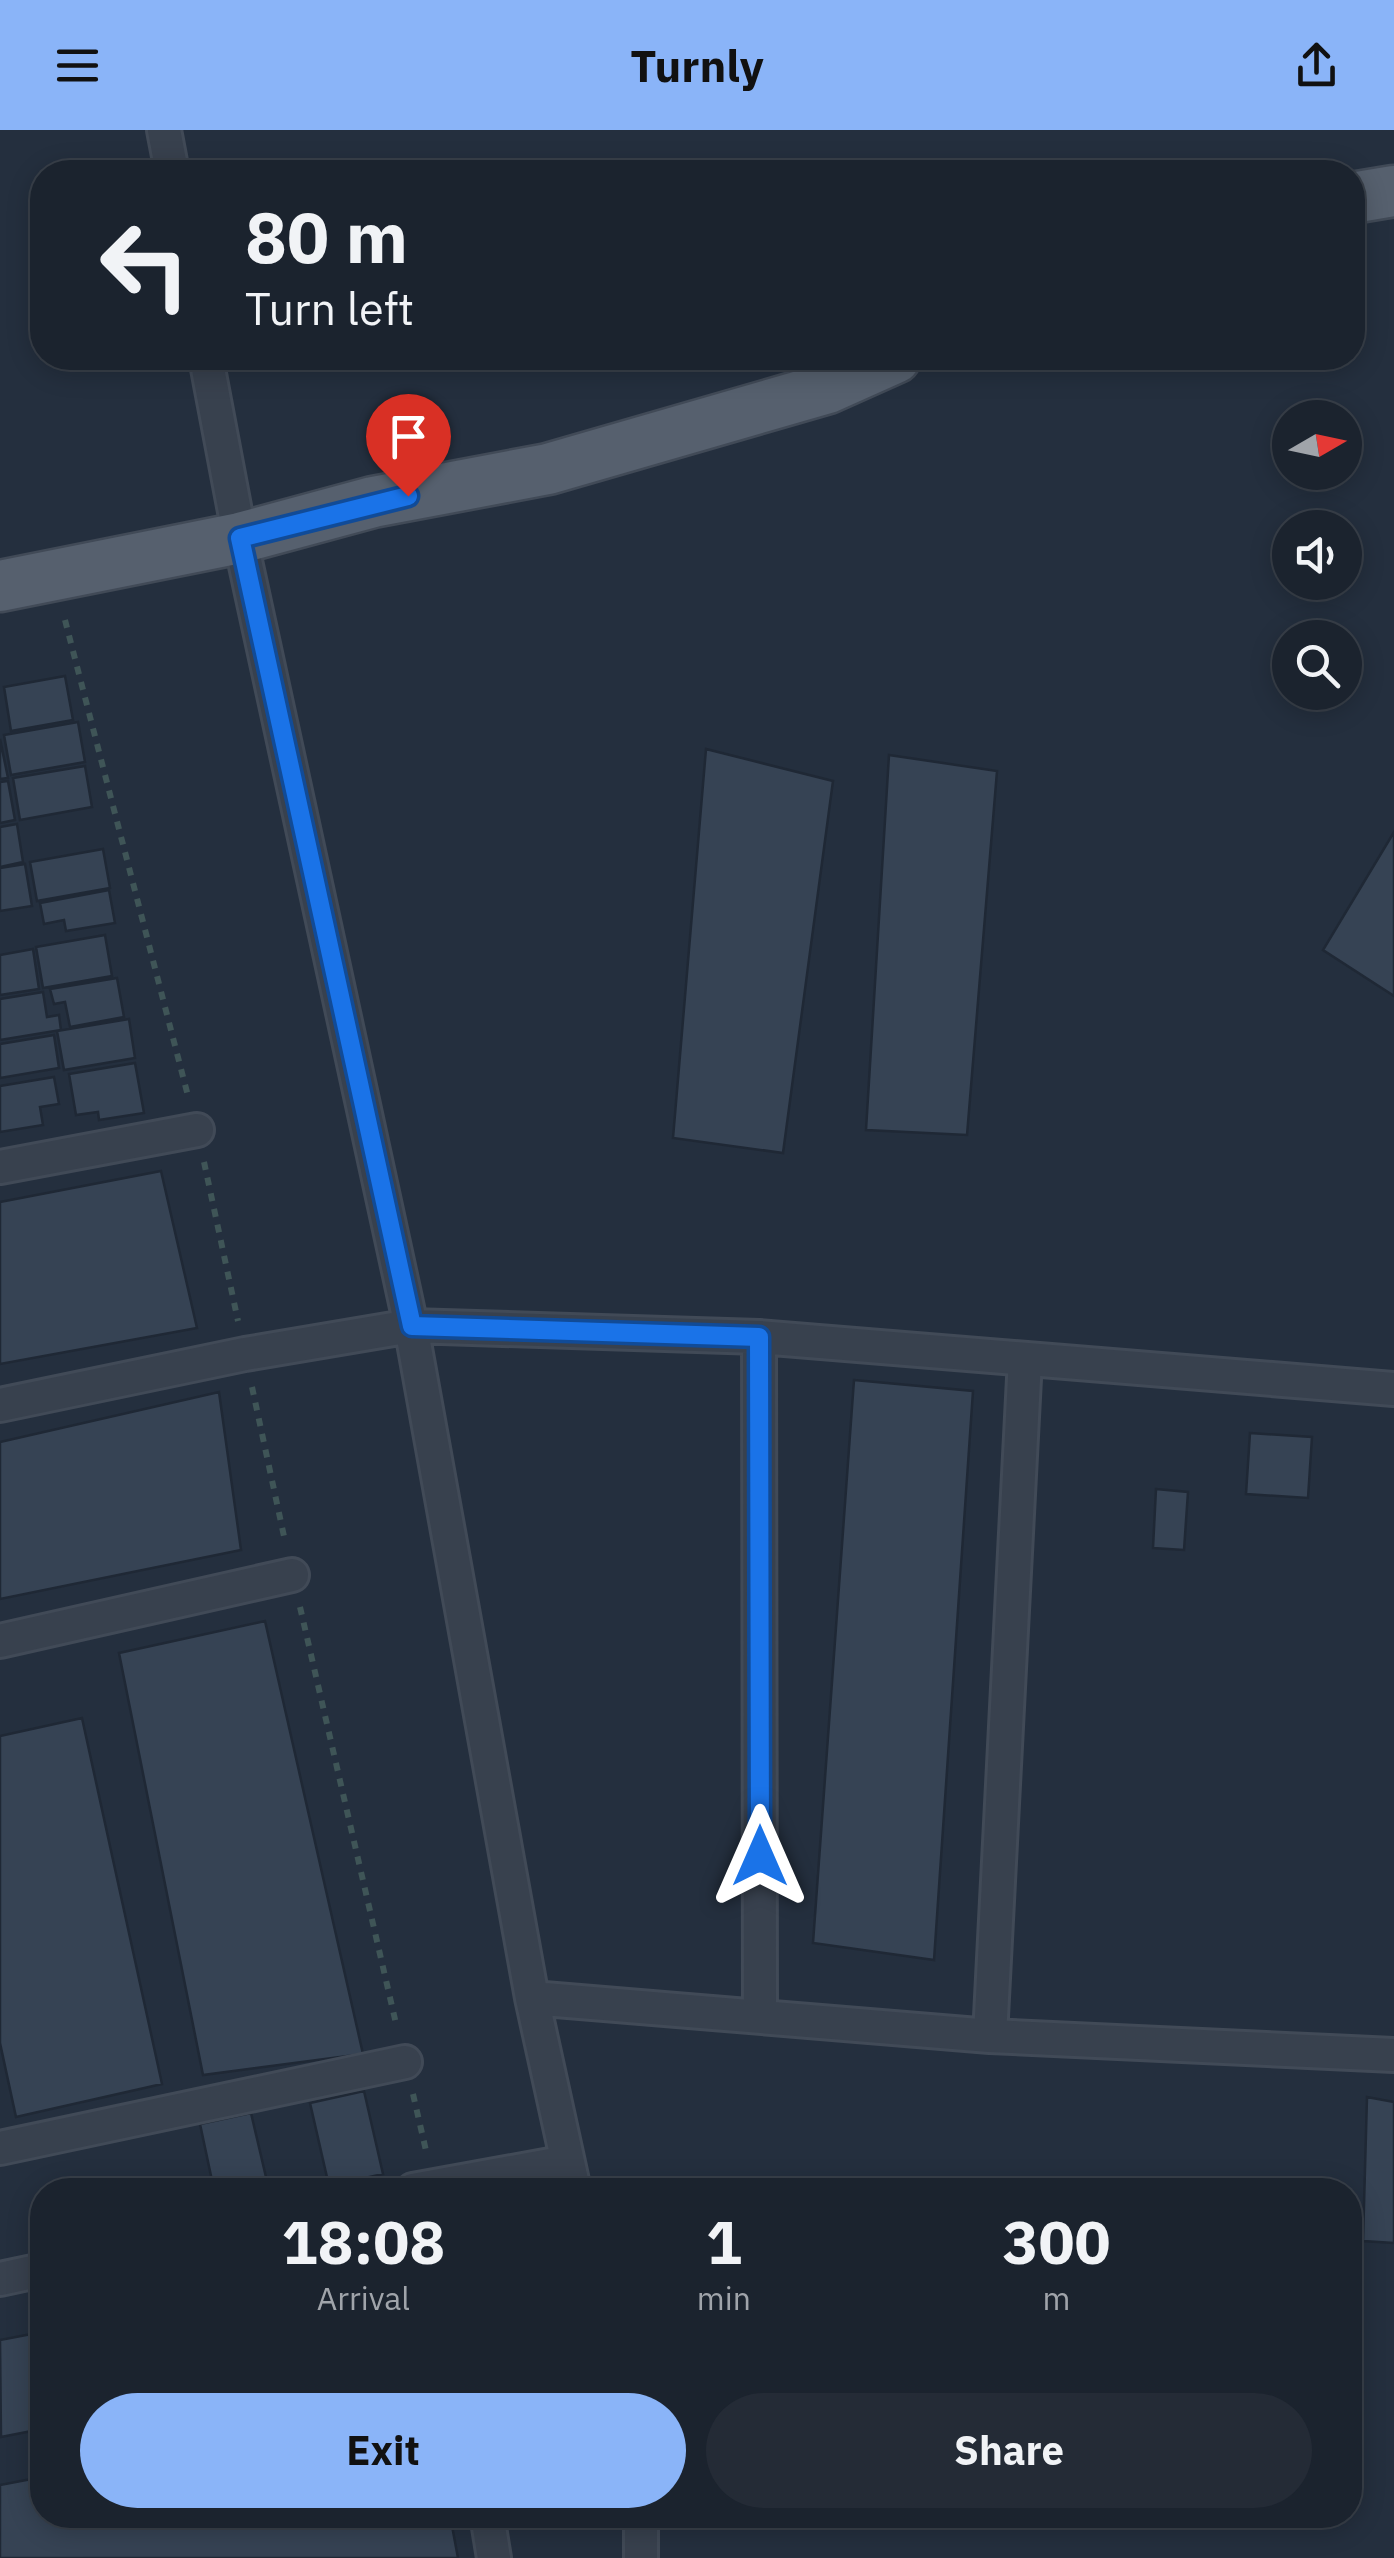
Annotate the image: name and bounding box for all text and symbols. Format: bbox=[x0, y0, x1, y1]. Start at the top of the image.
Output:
text: Turnly bbox=[630, 36, 764, 94]
icon: menu bbox=[50, 38, 105, 93]
icon: share bbox=[1289, 38, 1344, 93]
text: 80 m bbox=[245, 191, 408, 282]
icon: left bbox=[80, 200, 210, 330]
text: Turn left bbox=[245, 279, 414, 337]
pin bbox=[366, 394, 451, 497]
north arrow bbox=[1272, 400, 1362, 490]
map controls bbox=[1272, 400, 1362, 710]
icon: arrive bbox=[381, 409, 436, 464]
button: sound bbox=[1272, 510, 1362, 600]
button: search bbox=[1272, 620, 1362, 710]
position arrow bbox=[708, 1804, 812, 1908]
text: 18:08 bbox=[282, 2202, 445, 2281]
text: 1 bbox=[706, 2202, 742, 2281]
text: 300 bbox=[1002, 2202, 1110, 2281]
text: Arrival bbox=[317, 2277, 410, 2319]
text: min bbox=[697, 2277, 751, 2319]
text: m bbox=[1043, 2277, 1070, 2319]
button: Exit bbox=[80, 2393, 686, 2508]
button: Share bbox=[706, 2393, 1312, 2508]

